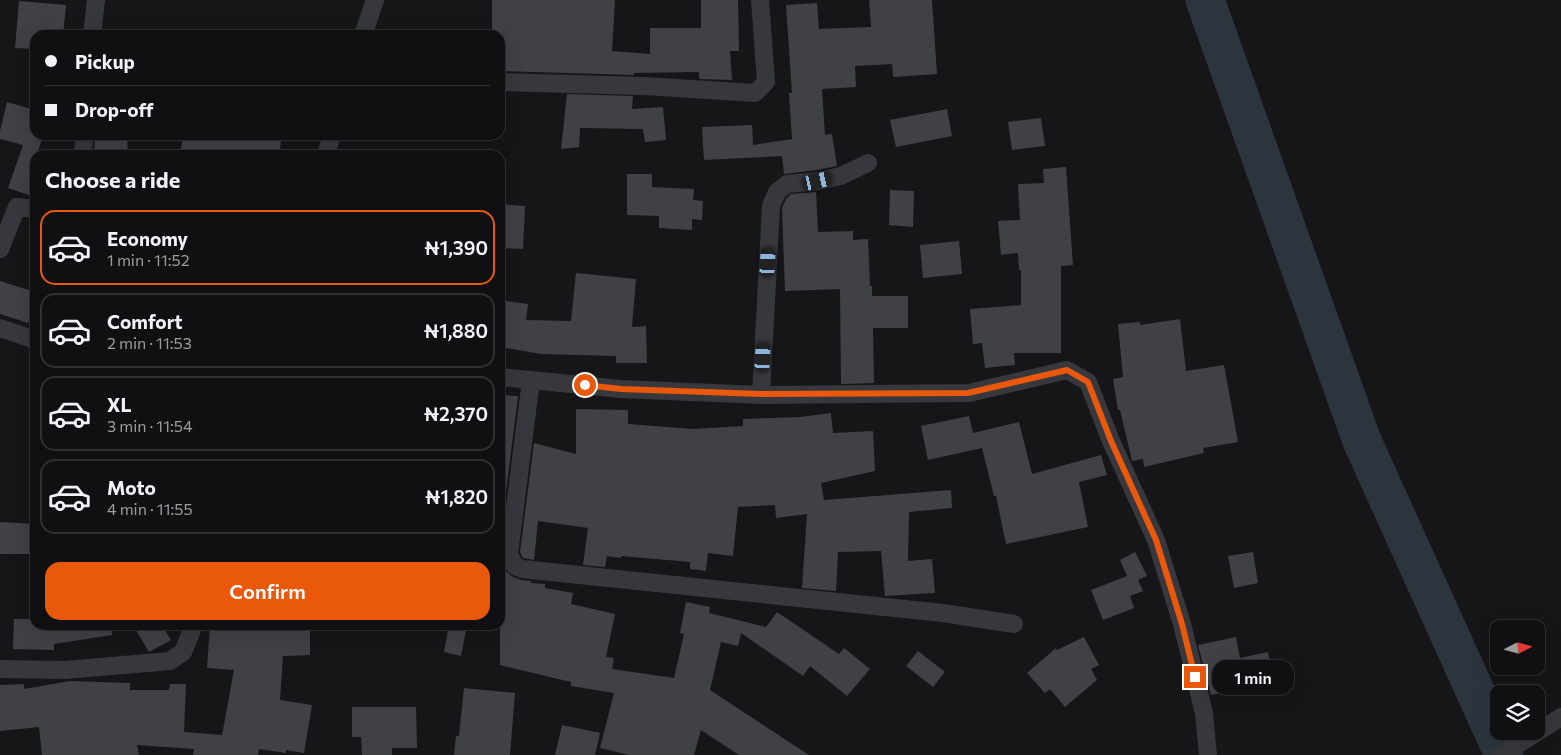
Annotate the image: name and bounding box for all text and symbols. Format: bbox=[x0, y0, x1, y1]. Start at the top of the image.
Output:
text: Pickup bbox=[75, 50, 135, 73]
text: Drop-off bbox=[75, 98, 154, 121]
text: Choose a ride bbox=[45, 166, 180, 193]
car bbox=[801, 170, 834, 192]
icon: car bbox=[47, 225, 92, 270]
text: Economy bbox=[107, 227, 188, 250]
text: ₦1,390 bbox=[424, 236, 488, 259]
car bbox=[759, 247, 776, 277]
text: 1 min · 11:52 bbox=[107, 250, 190, 269]
icon: car bbox=[47, 308, 92, 353]
text: Comfort bbox=[107, 310, 183, 333]
text: ₦1,880 bbox=[424, 319, 488, 342]
text: 2 min · 11:53 bbox=[107, 333, 192, 352]
car bbox=[754, 342, 771, 372]
route start bbox=[574, 374, 596, 396]
icon: car bbox=[47, 391, 92, 436]
text: XL bbox=[107, 393, 132, 416]
text: ₦2,370 bbox=[424, 402, 488, 425]
text: 3 min · 11:54 bbox=[107, 416, 193, 435]
icon: car bbox=[47, 474, 92, 519]
text: Moto bbox=[107, 476, 156, 499]
text: ₦1,820 bbox=[425, 485, 488, 508]
text: 4 min · 11:55 bbox=[107, 499, 193, 518]
button: Confirm bbox=[45, 562, 490, 620]
north arrow bbox=[1490, 620, 1545, 675]
map controls bbox=[1490, 620, 1545, 740]
callout: 1 min bbox=[1212, 660, 1295, 694]
route end bbox=[1184, 666, 1206, 688]
text: 1 min bbox=[1234, 668, 1272, 687]
button: layers bbox=[1490, 685, 1545, 740]

